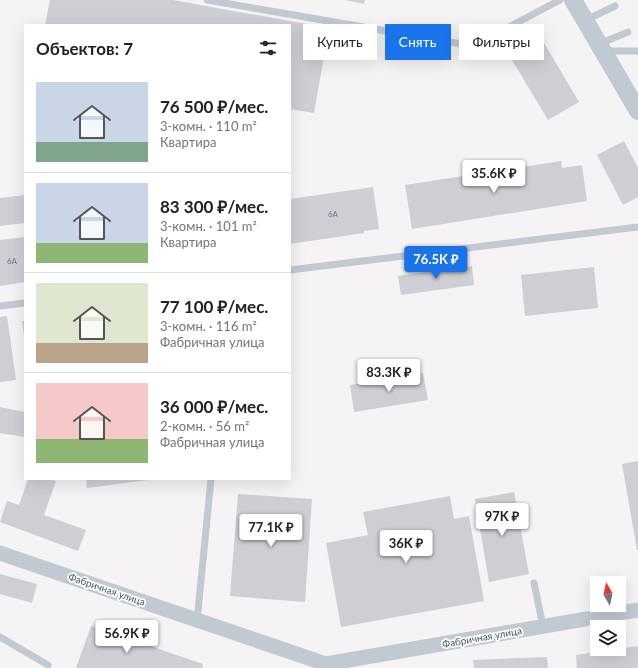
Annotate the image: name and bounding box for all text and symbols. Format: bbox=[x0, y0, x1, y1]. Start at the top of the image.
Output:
chip: Купить bbox=[303, 24, 377, 60]
chip: Снять bbox=[385, 24, 451, 60]
chip: Фильтры bbox=[459, 24, 544, 60]
icon: filters bbox=[257, 37, 279, 59]
text: Объектов: 7 bbox=[36, 38, 133, 59]
text: 76 500 ₽/мес. bbox=[160, 96, 268, 117]
icon: home bbox=[68, 98, 116, 146]
text: 3-комн. · 110 m² bbox=[160, 118, 257, 134]
text: Квартира bbox=[160, 134, 216, 150]
pin: 35.6K ₽ bbox=[457, 160, 531, 194]
text: 35.6K ₽ bbox=[471, 165, 517, 181]
text: 83 300 ₽/мес. bbox=[160, 196, 268, 217]
icon: home bbox=[68, 199, 116, 247]
house number: 6А bbox=[328, 209, 339, 219]
text: 3-комн. · 101 m² bbox=[160, 218, 257, 234]
text: Квартира bbox=[160, 234, 216, 250]
pin: 76.5K ₽ bbox=[399, 246, 473, 280]
text: 76.5K ₽ bbox=[413, 251, 459, 267]
house number: 6А bbox=[7, 256, 18, 266]
text: 77 100 ₽/мес. bbox=[160, 296, 268, 317]
icon: home bbox=[68, 299, 116, 347]
text: 3-комн. · 116 m² bbox=[160, 318, 257, 334]
text: Фабричная улица bbox=[160, 334, 265, 350]
pin: 83.3K ₽ bbox=[352, 359, 426, 393]
text: 83.3K ₽ bbox=[366, 364, 412, 380]
text: 36 000 ₽/мес. bbox=[160, 396, 268, 417]
icon: home bbox=[68, 399, 116, 447]
text: 2-комн. · 56 m² bbox=[160, 418, 249, 434]
text: Фабричная улица bbox=[160, 434, 265, 450]
pin: 97K ₽ bbox=[474, 503, 530, 537]
text: 97K ₽ bbox=[485, 508, 519, 524]
pin: 77.1K ₽ bbox=[234, 514, 308, 548]
text: 77.1K ₽ bbox=[248, 519, 294, 535]
pin: 36K ₽ bbox=[378, 530, 434, 564]
text: 36K ₽ bbox=[389, 535, 423, 551]
street label: Фабричная улица bbox=[67, 570, 147, 608]
north arrow bbox=[590, 576, 626, 612]
map controls bbox=[590, 576, 626, 656]
pin: 56.9K ₽ bbox=[90, 620, 164, 654]
button: layers bbox=[590, 620, 626, 656]
street label: Фабричная улица bbox=[441, 624, 523, 650]
text: 56.9K ₽ bbox=[104, 625, 150, 641]

